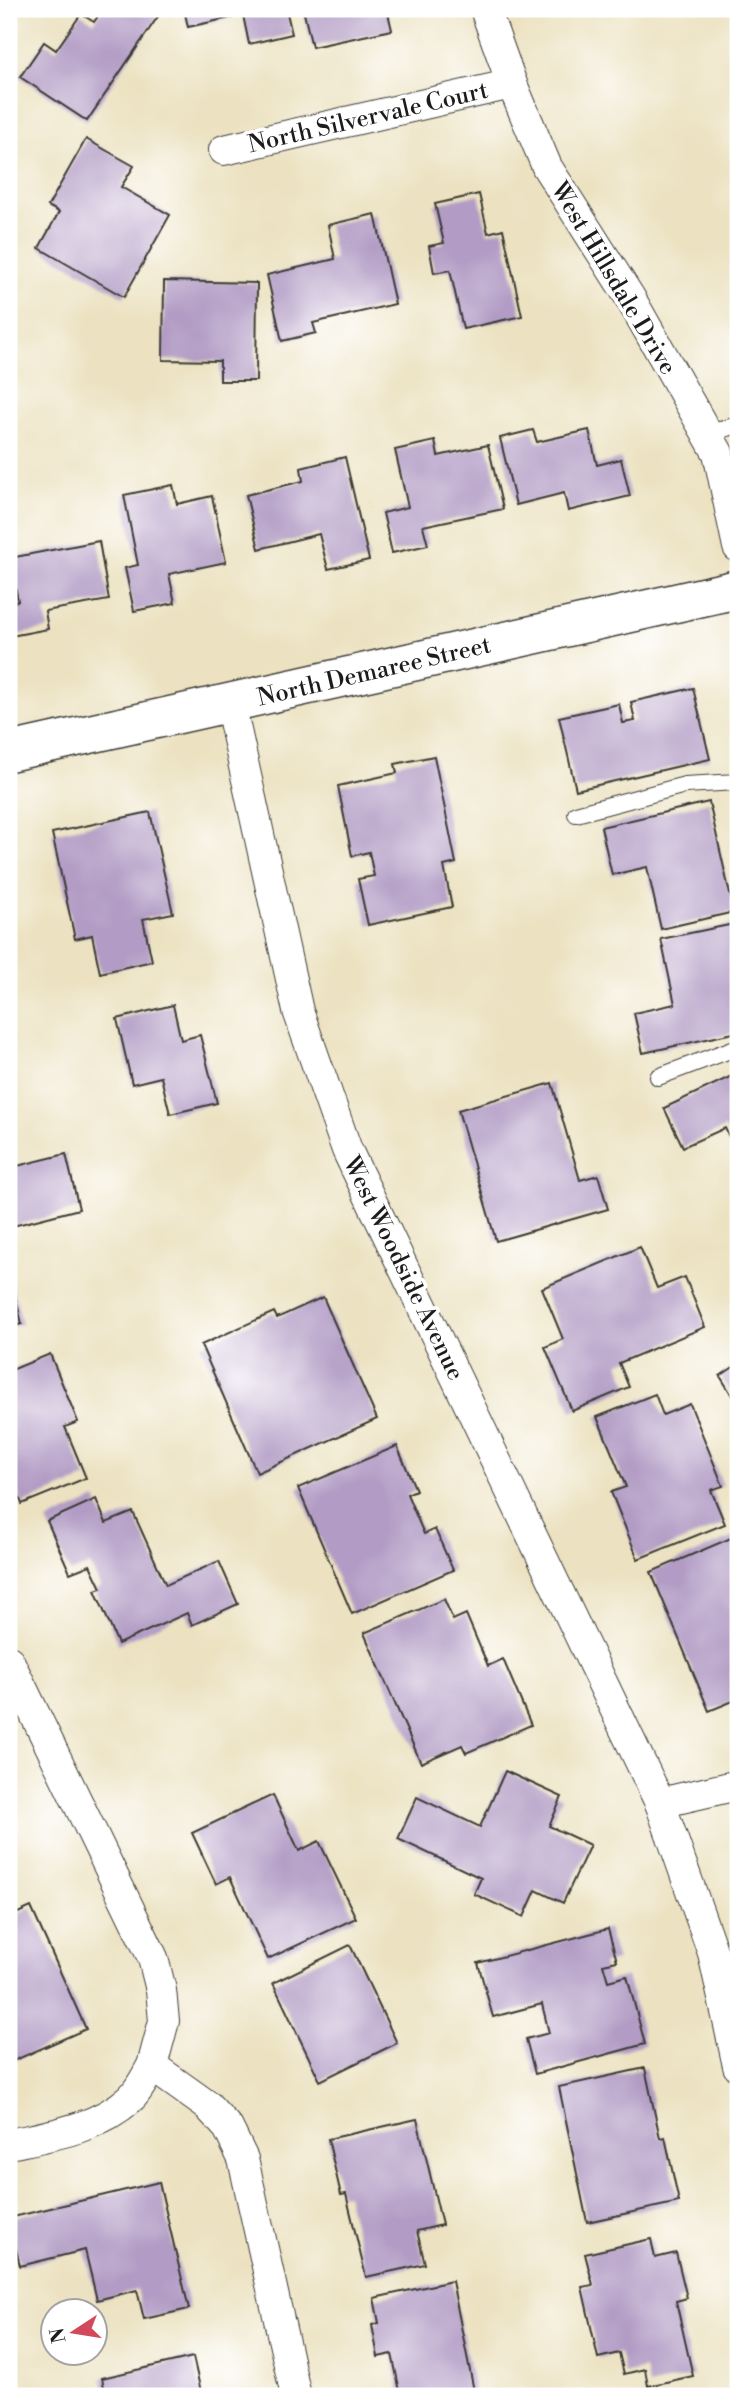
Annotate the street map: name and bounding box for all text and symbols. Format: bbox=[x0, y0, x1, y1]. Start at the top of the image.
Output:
street label: North Silvervale Court bbox=[245, 76, 492, 160]
street label: West Hillsdale Drive bbox=[543, 176, 683, 380]
street label: North Demaree Street bbox=[255, 630, 494, 713]
street label: West Woodside Avenue bbox=[335, 1151, 470, 1385]
north arrow bbox=[38, 2296, 108, 2366]
text: N bbox=[45, 2325, 72, 2345]

